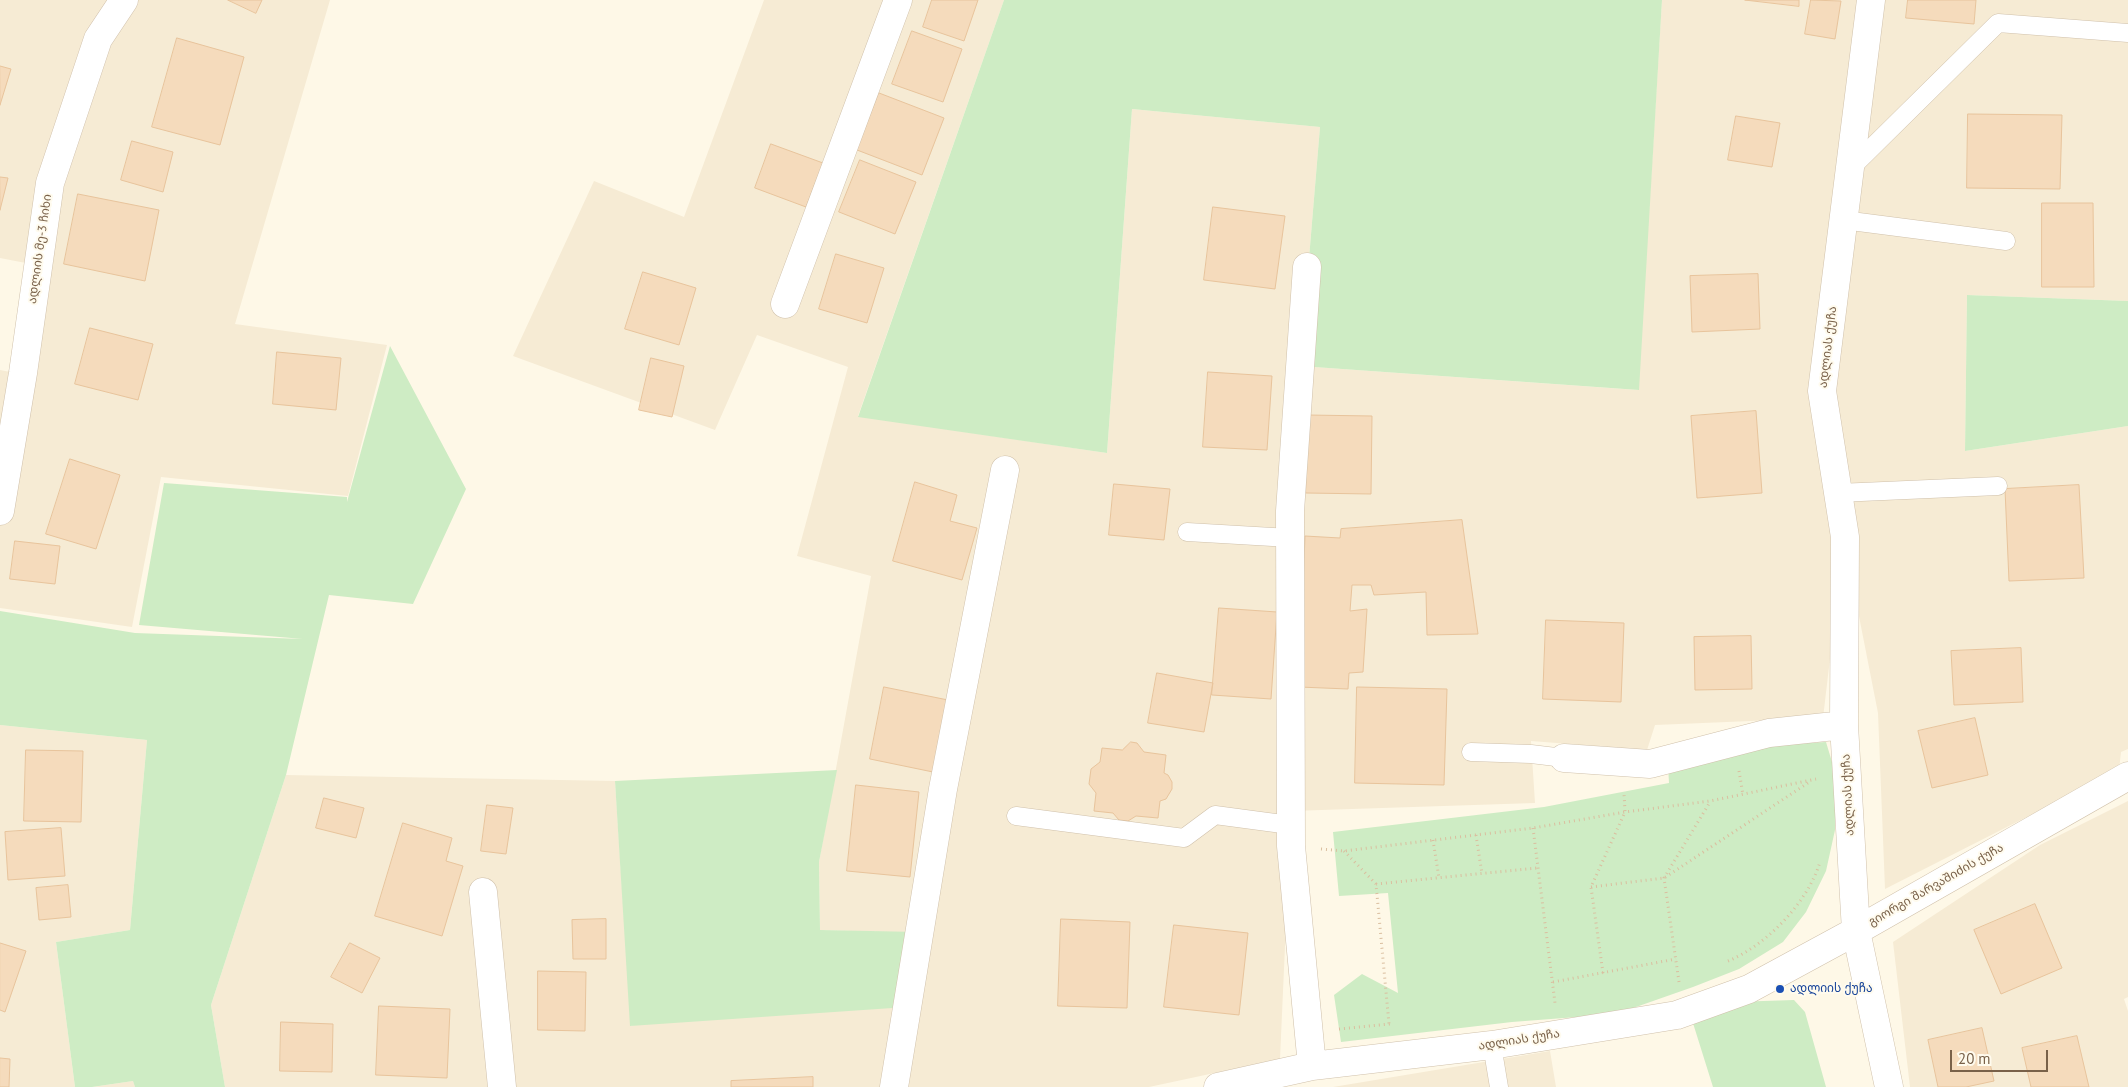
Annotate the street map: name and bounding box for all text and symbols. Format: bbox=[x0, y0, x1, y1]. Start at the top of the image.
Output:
street label: ადლიის მე-3 ჩიხი bbox=[25, 193, 55, 305]
street label: ადლიას ქუჩა bbox=[1816, 305, 1840, 389]
street label: ადლიას ქუჩა bbox=[1839, 754, 1857, 836]
street label: გიორგი შარვაშიძის ქუჩა bbox=[1866, 840, 2006, 930]
place label: ადლიის ქუჩა bbox=[1790, 982, 1872, 996]
marker: ადლიის ქუჩა bbox=[1774, 983, 1786, 995]
street label: ადლიას ქუჩა bbox=[1477, 1026, 1561, 1054]
scale bar bbox=[1953, 1040, 2050, 1072]
text: 20 m bbox=[1958, 1049, 1991, 1068]

